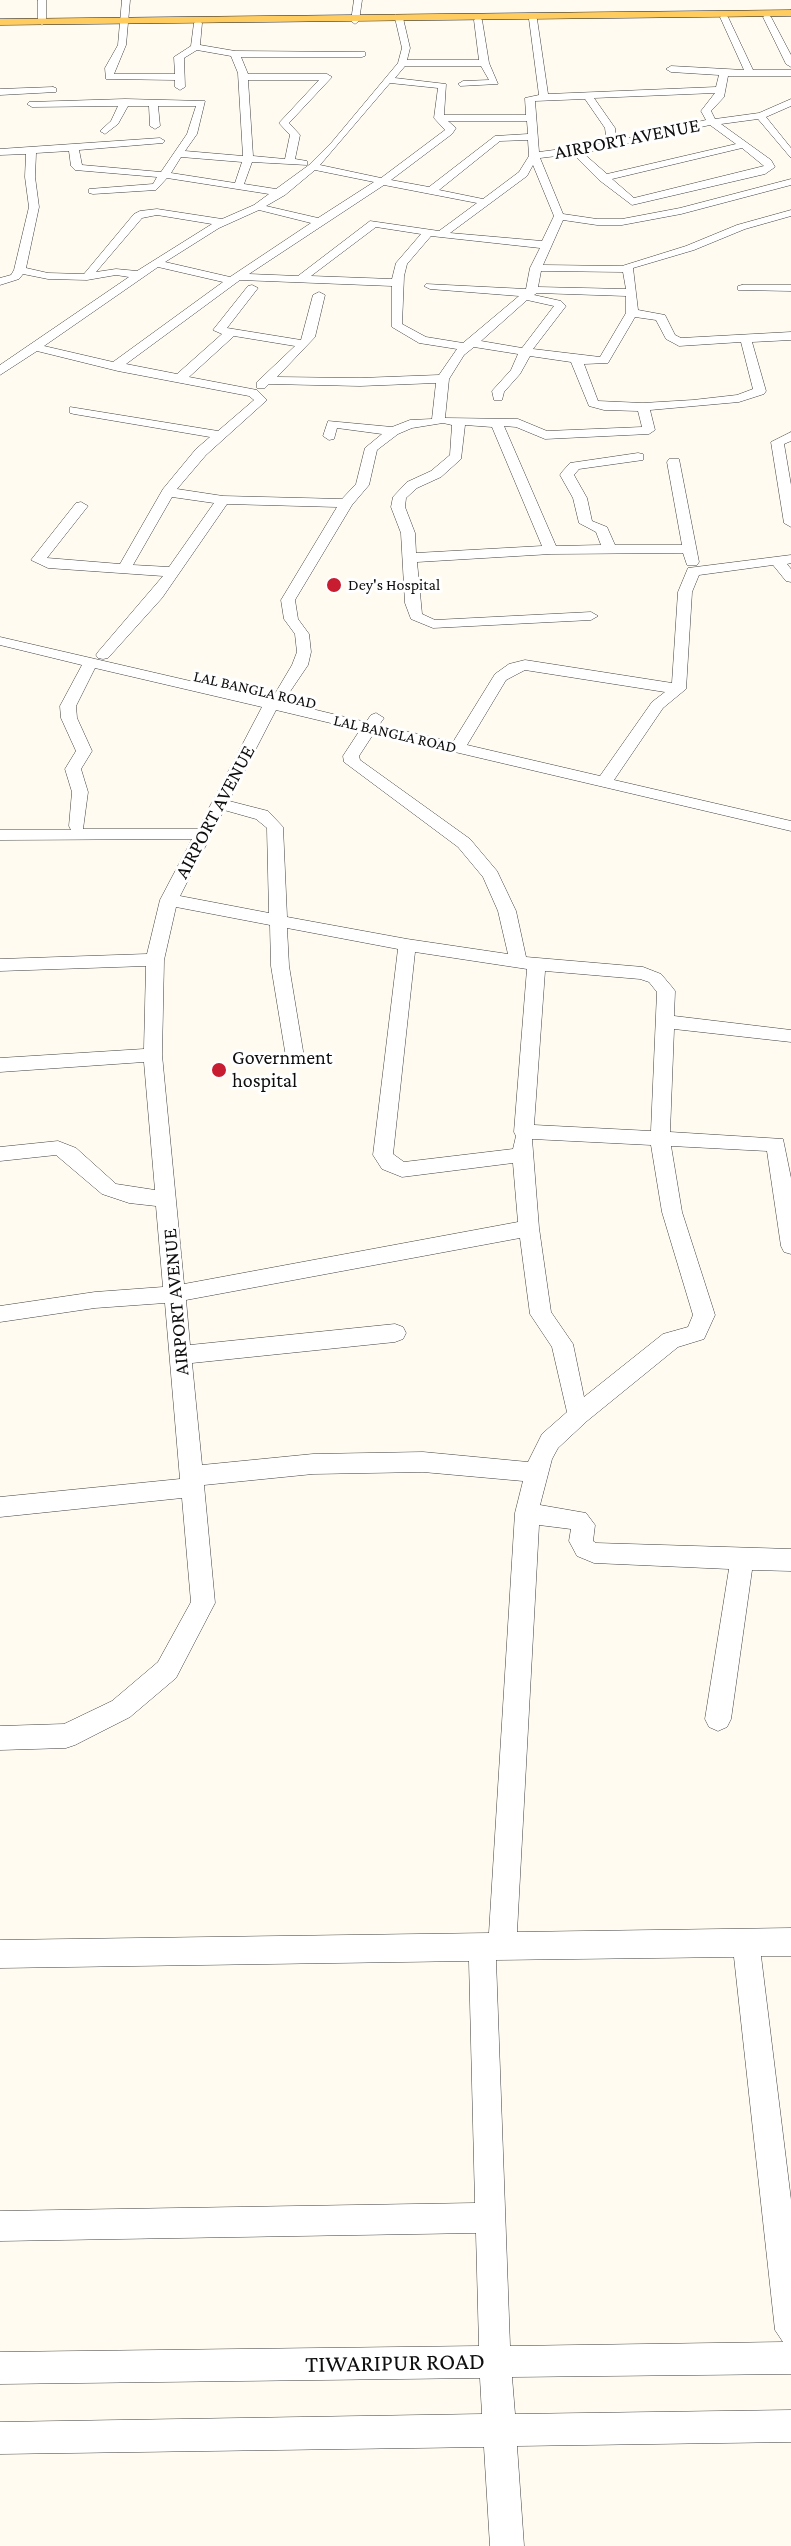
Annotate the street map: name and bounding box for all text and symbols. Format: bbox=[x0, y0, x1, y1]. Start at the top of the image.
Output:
street label: AIRPORT AVENUE bbox=[552, 113, 702, 165]
place label: Dey's Hospital bbox=[348, 575, 440, 595]
marker: Dey's Hospital bbox=[325, 576, 343, 594]
street label: LAL BANGLA ROAD bbox=[192, 667, 318, 713]
street label: LAL BANGLA ROAD bbox=[332, 711, 458, 757]
street label: AIRPORT AVENUE bbox=[170, 741, 260, 883]
place label: Government hospital bbox=[232, 1046, 332, 1093]
marker: Government hospital bbox=[210, 1061, 228, 1079]
street label: AIRPORT AVENUE bbox=[158, 1228, 194, 1376]
street label: TIWARIPUR ROAD bbox=[305, 2347, 485, 2379]

